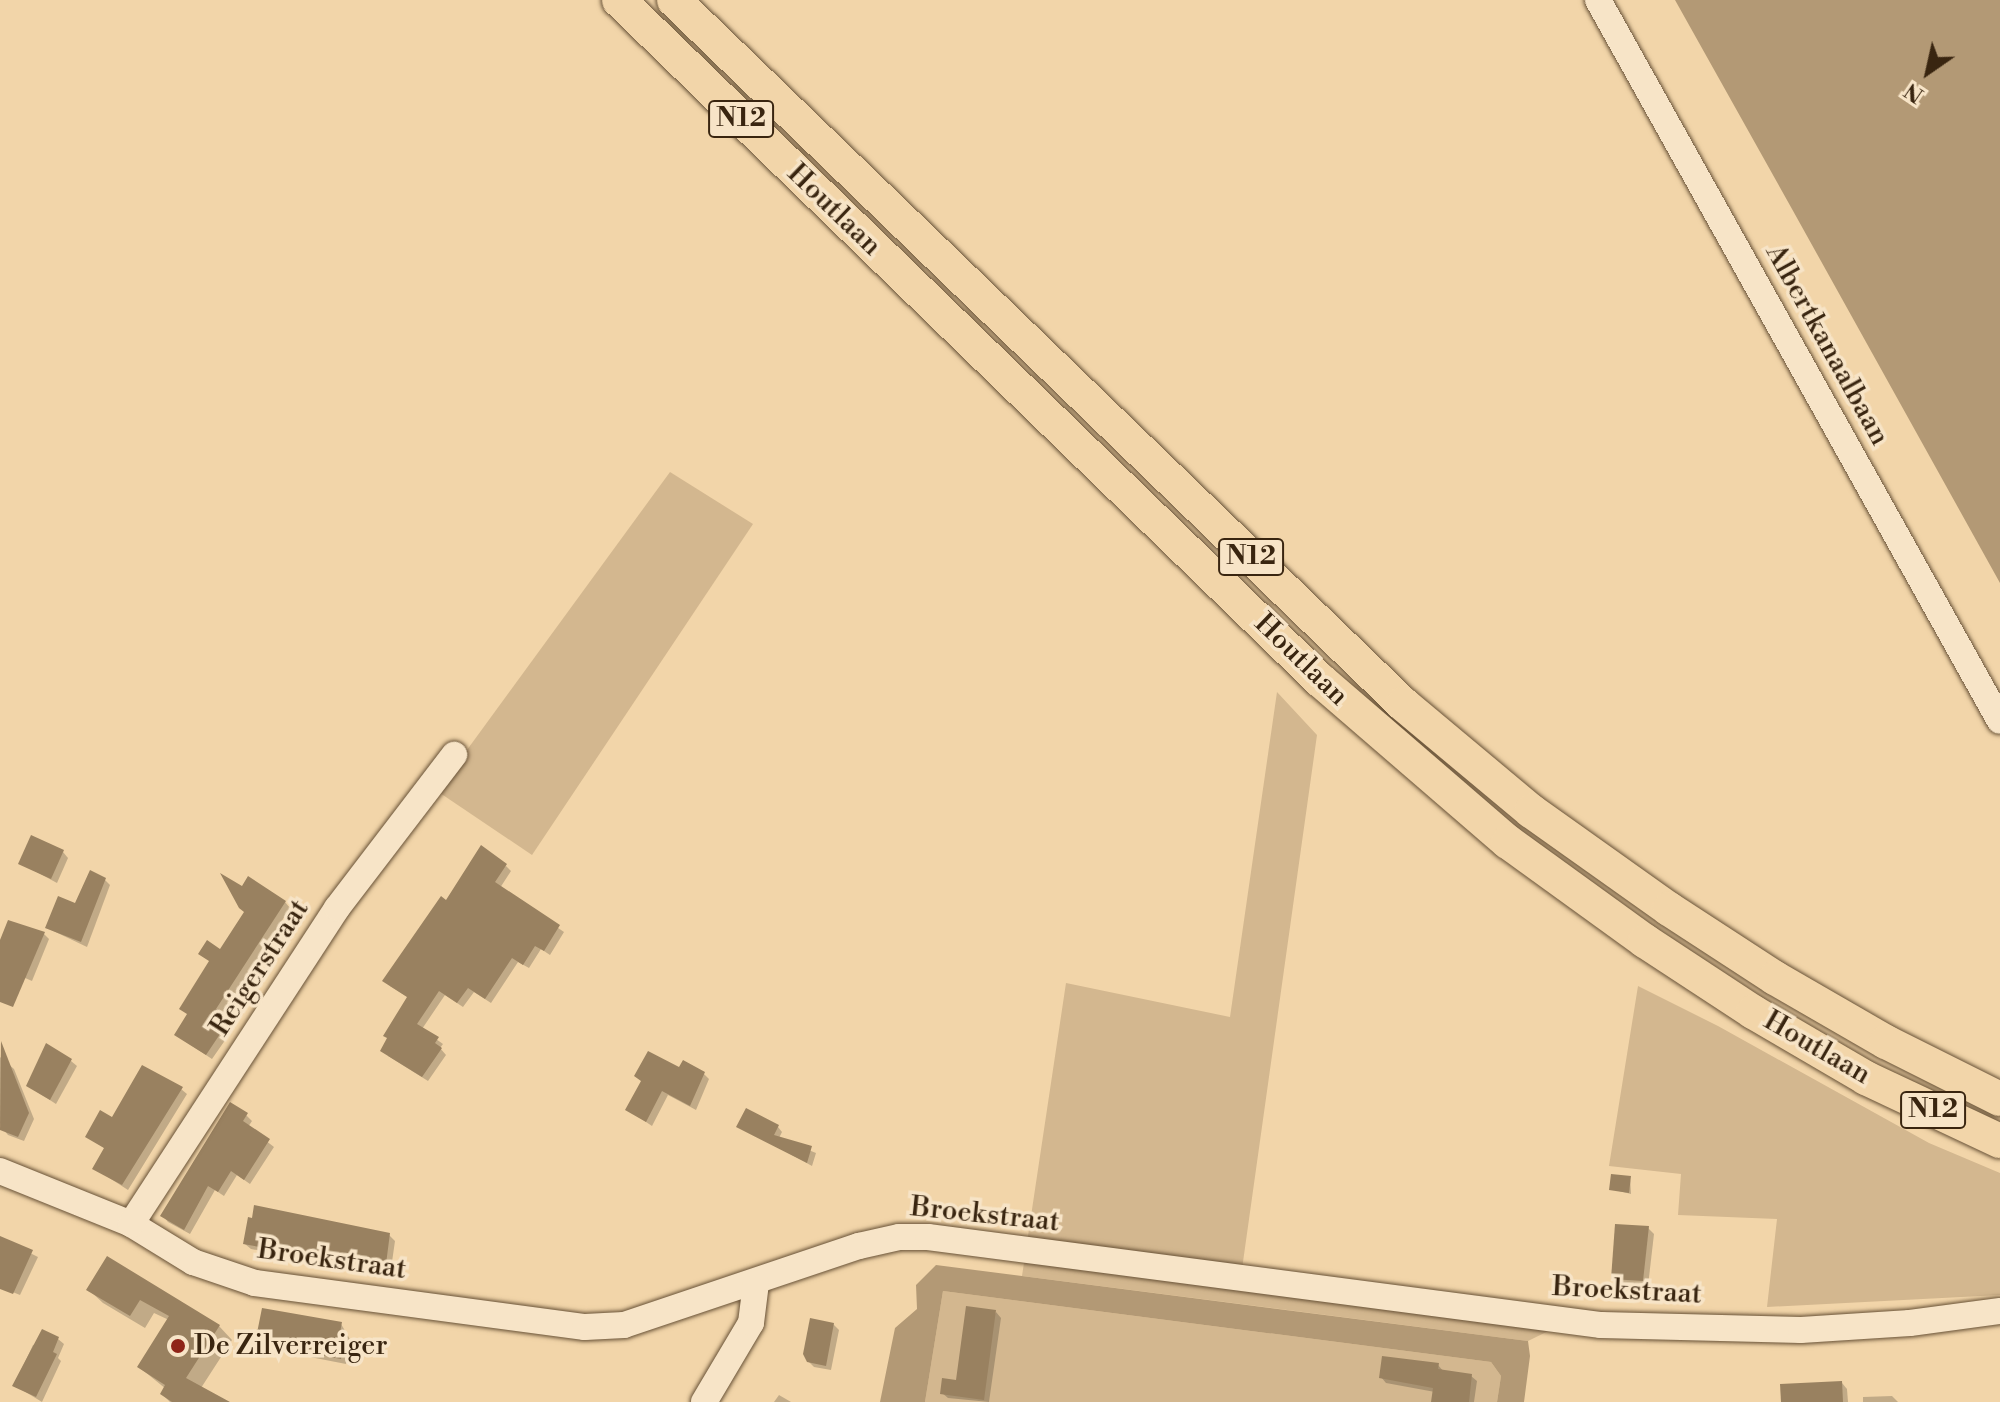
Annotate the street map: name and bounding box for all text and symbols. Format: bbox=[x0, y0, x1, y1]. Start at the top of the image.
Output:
north arrow bbox=[1888, 32, 1968, 112]
text: N bbox=[1900, 76, 1929, 108]
road number: N12 bbox=[707, 97, 775, 141]
street label: Houtlaan bbox=[780, 157, 888, 263]
street label: Albertkanaalbaan bbox=[1758, 239, 1896, 451]
road number: N12 bbox=[1217, 535, 1285, 579]
street label: Houtlaan bbox=[1247, 607, 1355, 713]
street label: Reigerstraat bbox=[204, 894, 316, 1042]
street label: Houtlaan bbox=[1758, 1004, 1876, 1092]
road number: N12 bbox=[1899, 1088, 1967, 1132]
street label: Broekstraat bbox=[909, 1190, 1061, 1240]
street label: Broekstraat bbox=[256, 1233, 408, 1287]
street label: Broekstraat bbox=[1551, 1270, 1703, 1312]
place label: De Zilverreiger bbox=[194, 1329, 388, 1363]
marker: De Zilverreiger bbox=[169, 1337, 187, 1355]

